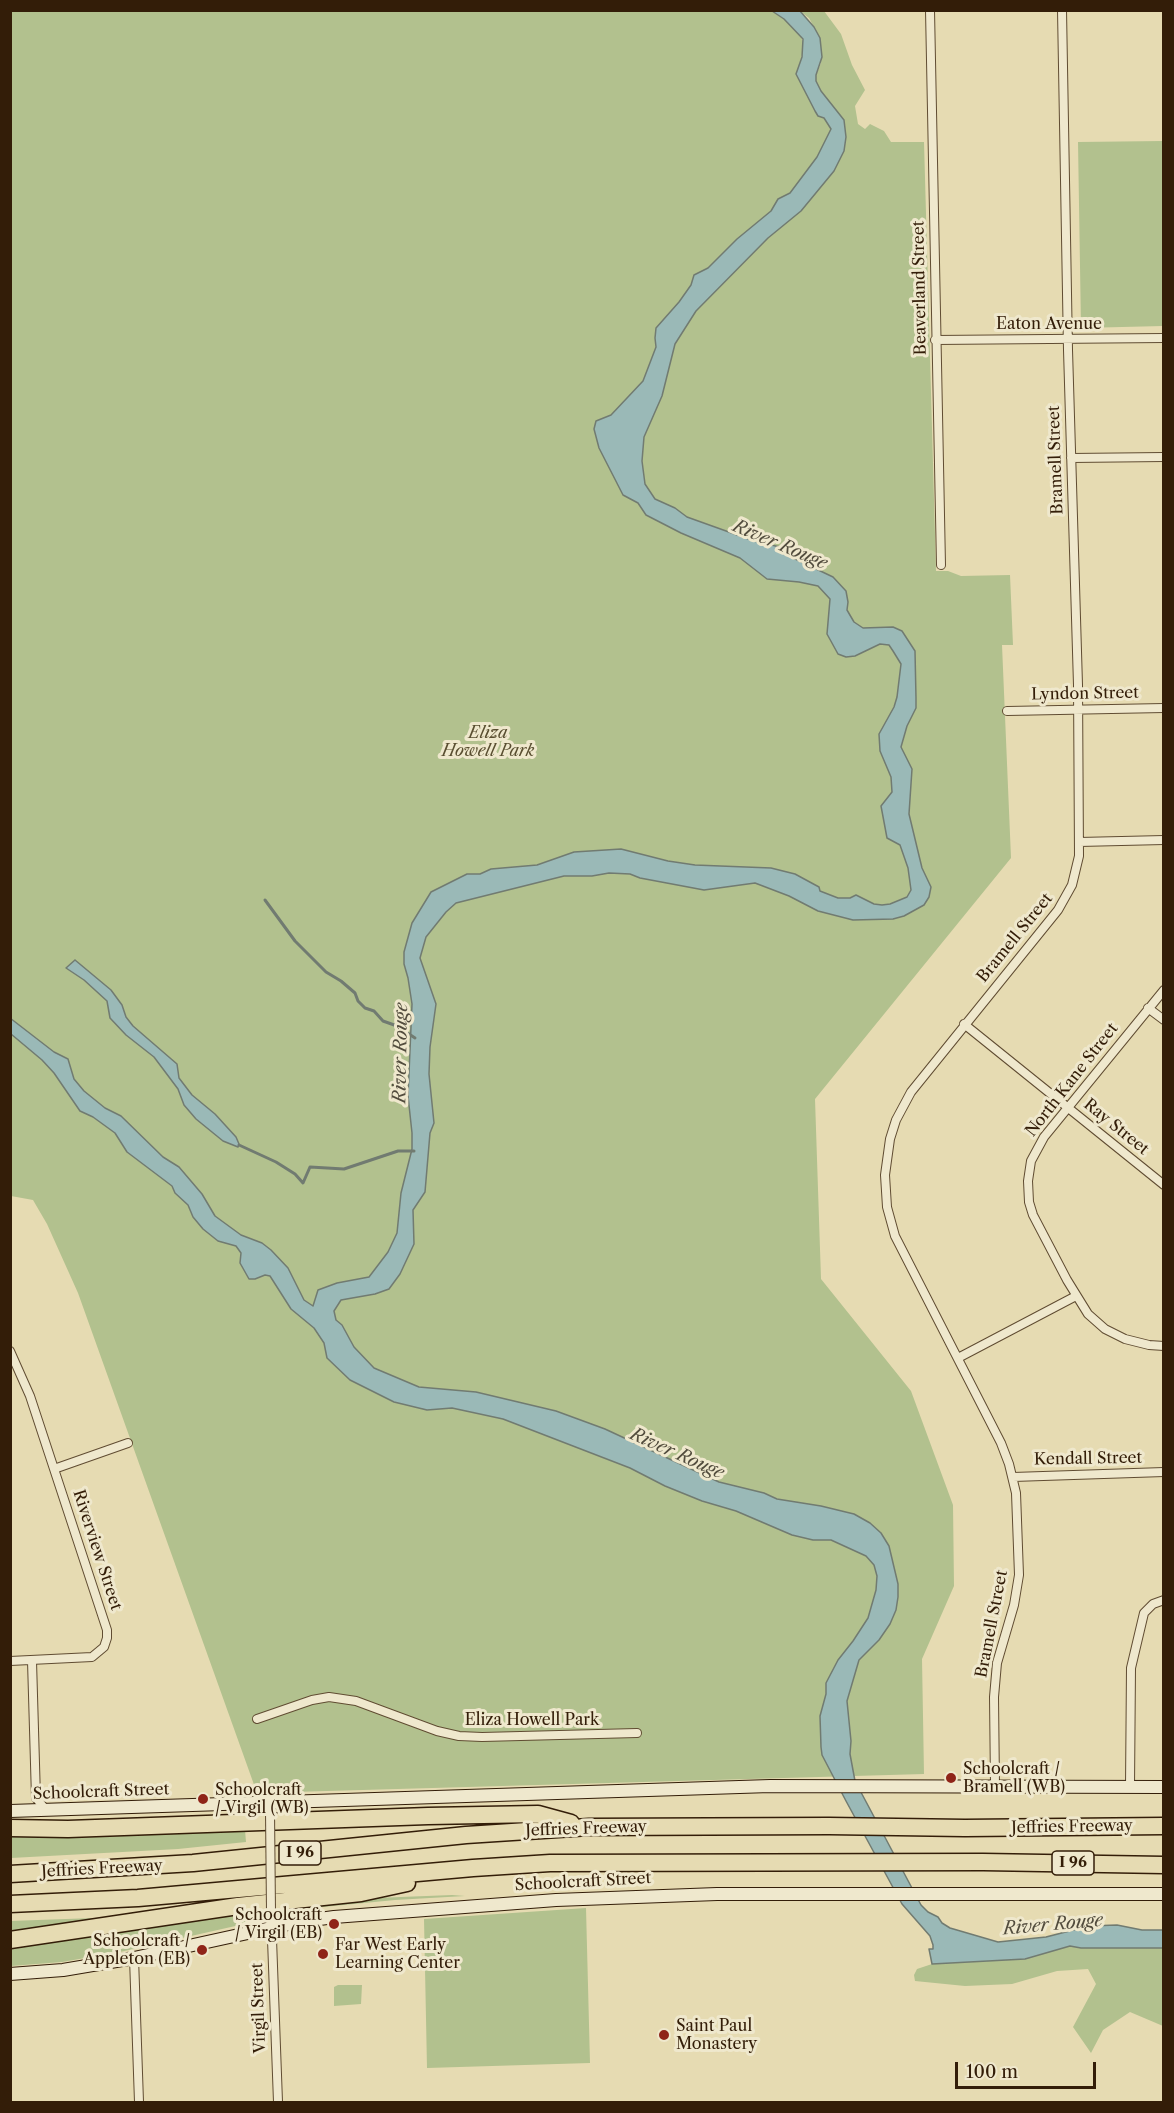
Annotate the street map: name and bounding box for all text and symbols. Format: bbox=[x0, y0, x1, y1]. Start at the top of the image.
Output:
street label: Beaverland Street bbox=[909, 221, 931, 355]
street label: Eaton Avenue bbox=[996, 314, 1102, 334]
street label: Bramell Street bbox=[1045, 405, 1067, 515]
water label: River Rouge bbox=[730, 515, 830, 575]
street label: Lyndon Street bbox=[1031, 683, 1139, 705]
park label: Eliza Howell Park bbox=[442, 723, 534, 761]
street label: Bramell Street bbox=[973, 890, 1057, 986]
water label: River Rouge bbox=[389, 1003, 413, 1103]
street label: North Kane Street bbox=[1022, 1019, 1122, 1141]
street label: Ray Street bbox=[1080, 1095, 1152, 1159]
water label: River Rouge bbox=[627, 1424, 727, 1484]
street label: Kendall Street bbox=[1034, 1448, 1142, 1470]
street label: Riverview Street bbox=[68, 1487, 126, 1613]
street label: Bramell Street bbox=[972, 1569, 1012, 1679]
street label: Eliza Howell Park bbox=[465, 1710, 599, 1730]
place label: Schoolcraft / Bramell (WB) bbox=[963, 1759, 1065, 1797]
marker: Schoolcraft / Bramell (WB) bbox=[944, 1771, 958, 1785]
street label: Schoolcraft Street bbox=[32, 1780, 170, 1804]
place label: Schoolcraft / Virgil (WB) bbox=[215, 1780, 309, 1818]
marker: Schoolcraft / Virgil (WB) bbox=[196, 1792, 210, 1806]
street label: Jeffries Freeway bbox=[1011, 1816, 1133, 1838]
street label: Jeffries Freeway bbox=[525, 1817, 647, 1841]
road number: I 96 bbox=[279, 1841, 321, 1865]
road number: I 96 bbox=[1052, 1851, 1094, 1875]
street label: Jeffries Freeway bbox=[41, 1856, 163, 1882]
street label: Schoolcraft Street bbox=[514, 1869, 652, 1895]
place label: Schoolcraft / Virgil (EB) bbox=[235, 1905, 322, 1943]
water label: River Rouge bbox=[1002, 1910, 1104, 1940]
marker: Schoolcraft / Virgil (EB) bbox=[327, 1917, 341, 1931]
place label: Schoolcraft / Appleton (EB) bbox=[83, 1931, 190, 1969]
place label: Far West Early Learning Center bbox=[335, 1935, 460, 1973]
marker: Schoolcraft / Appleton (EB) bbox=[195, 1943, 209, 1957]
marker: Far West Early Learning Center bbox=[316, 1947, 330, 1961]
street label: Virgil Street bbox=[248, 1962, 270, 2054]
place label: Saint Paul Monastery bbox=[676, 2016, 757, 2054]
marker: Saint Paul Monastery bbox=[657, 2028, 671, 2042]
scale bar bbox=[958, 2050, 1099, 2088]
text: 100 m bbox=[966, 2061, 1018, 2083]

